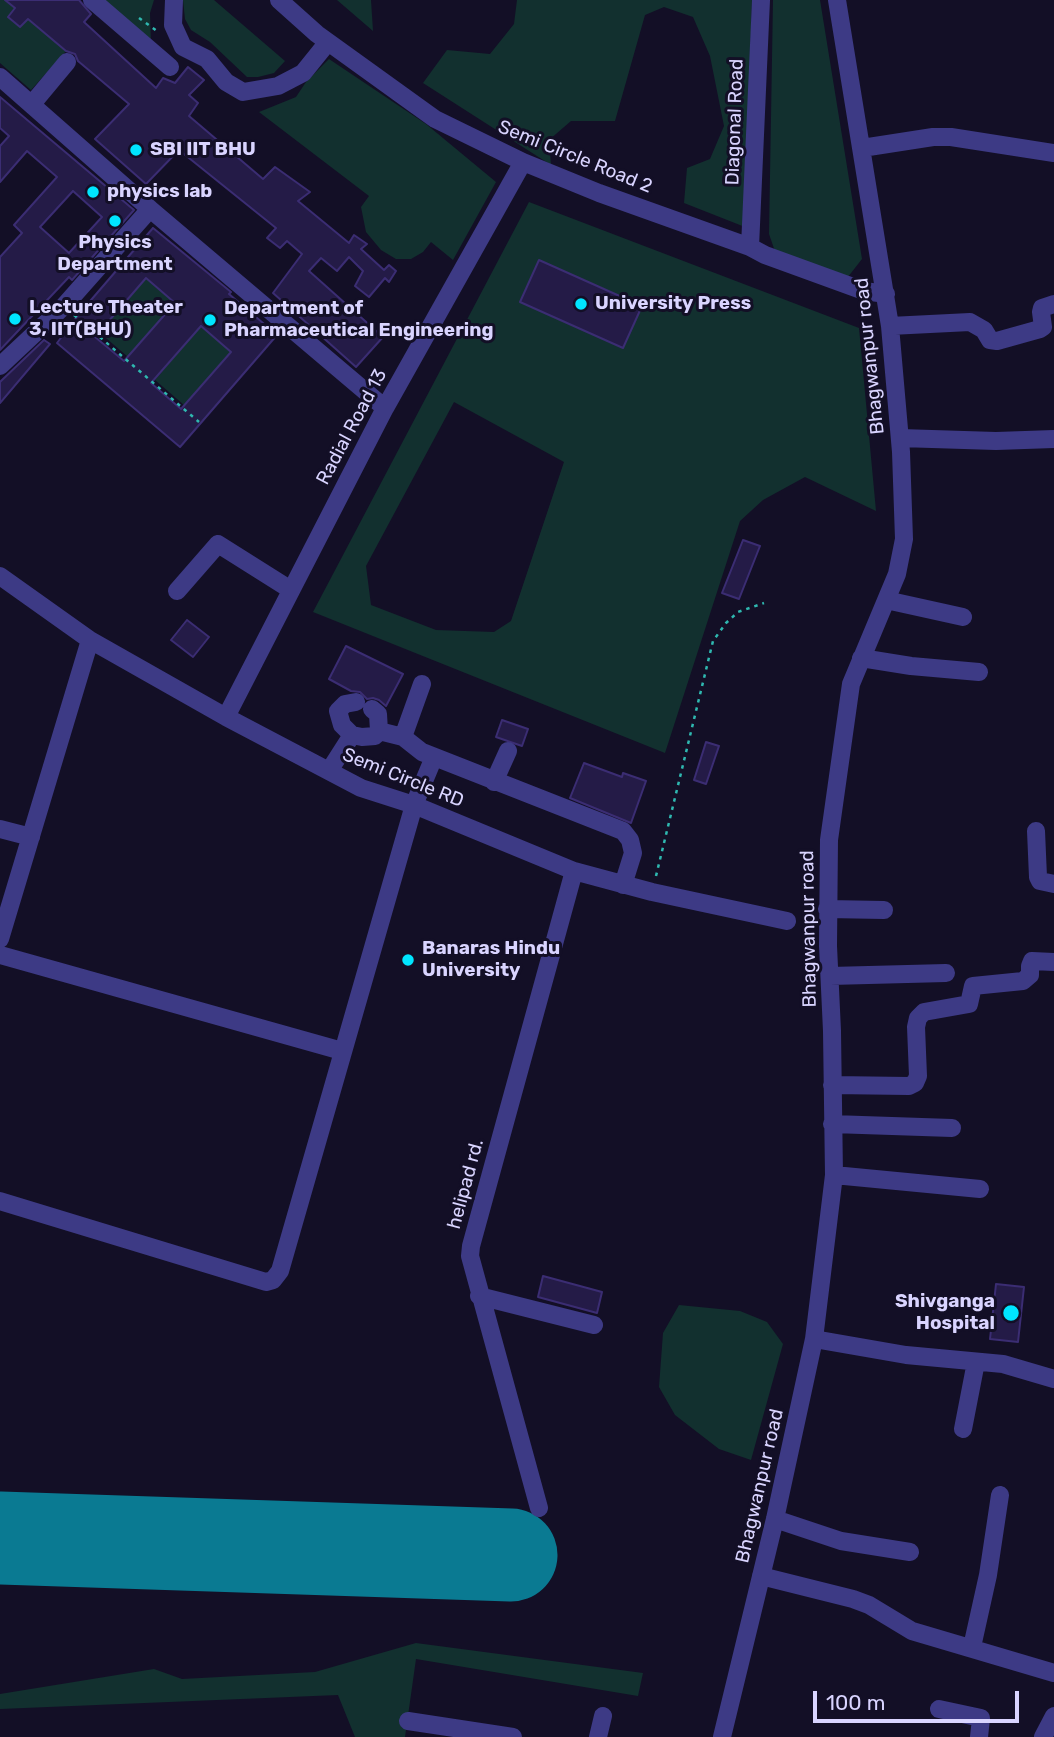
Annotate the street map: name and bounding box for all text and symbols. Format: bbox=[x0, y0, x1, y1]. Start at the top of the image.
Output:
street label: Diagonal Road bbox=[721, 58, 749, 186]
street label: Semi Circle Road 2 bbox=[495, 116, 655, 198]
place label: SBI IIT BHU bbox=[150, 139, 256, 161]
marker: SBI IIT BHU bbox=[128, 142, 144, 158]
place label: physics lab bbox=[107, 181, 212, 203]
marker: physics lab bbox=[85, 184, 101, 200]
marker: Physics Department bbox=[107, 213, 123, 229]
place label: Physics Department bbox=[57, 232, 173, 276]
street label: Bhagwanpur road bbox=[850, 277, 890, 435]
place label: University Press bbox=[595, 293, 751, 315]
marker: University Press bbox=[573, 296, 589, 312]
place label: Lecture Theater 3, IIT(BHU) bbox=[29, 297, 183, 341]
place label: Department of Pharmaceutical Engineering bbox=[224, 298, 493, 342]
marker: Lecture Theater 3, IIT(BHU) bbox=[7, 311, 23, 327]
marker: Department of Pharmaceutical Engineering bbox=[202, 312, 218, 328]
street label: Radial Road 13 bbox=[312, 365, 392, 489]
street label: Semi Circle RD bbox=[339, 743, 467, 813]
street label: Bhagwanpur road bbox=[796, 850, 822, 1008]
place label: Banaras Hindu University bbox=[422, 938, 560, 982]
marker: Banaras Hindu University bbox=[400, 952, 416, 968]
street label: helipad rd. bbox=[443, 1136, 489, 1232]
place label: Shivganga Hospital bbox=[895, 1291, 995, 1335]
marker: Shivganga Hospital bbox=[1001, 1303, 1021, 1323]
street label: Bhagwanpur road bbox=[731, 1407, 789, 1565]
scale bar bbox=[816, 1678, 1023, 1722]
text: 100 m bbox=[826, 1690, 885, 1715]

